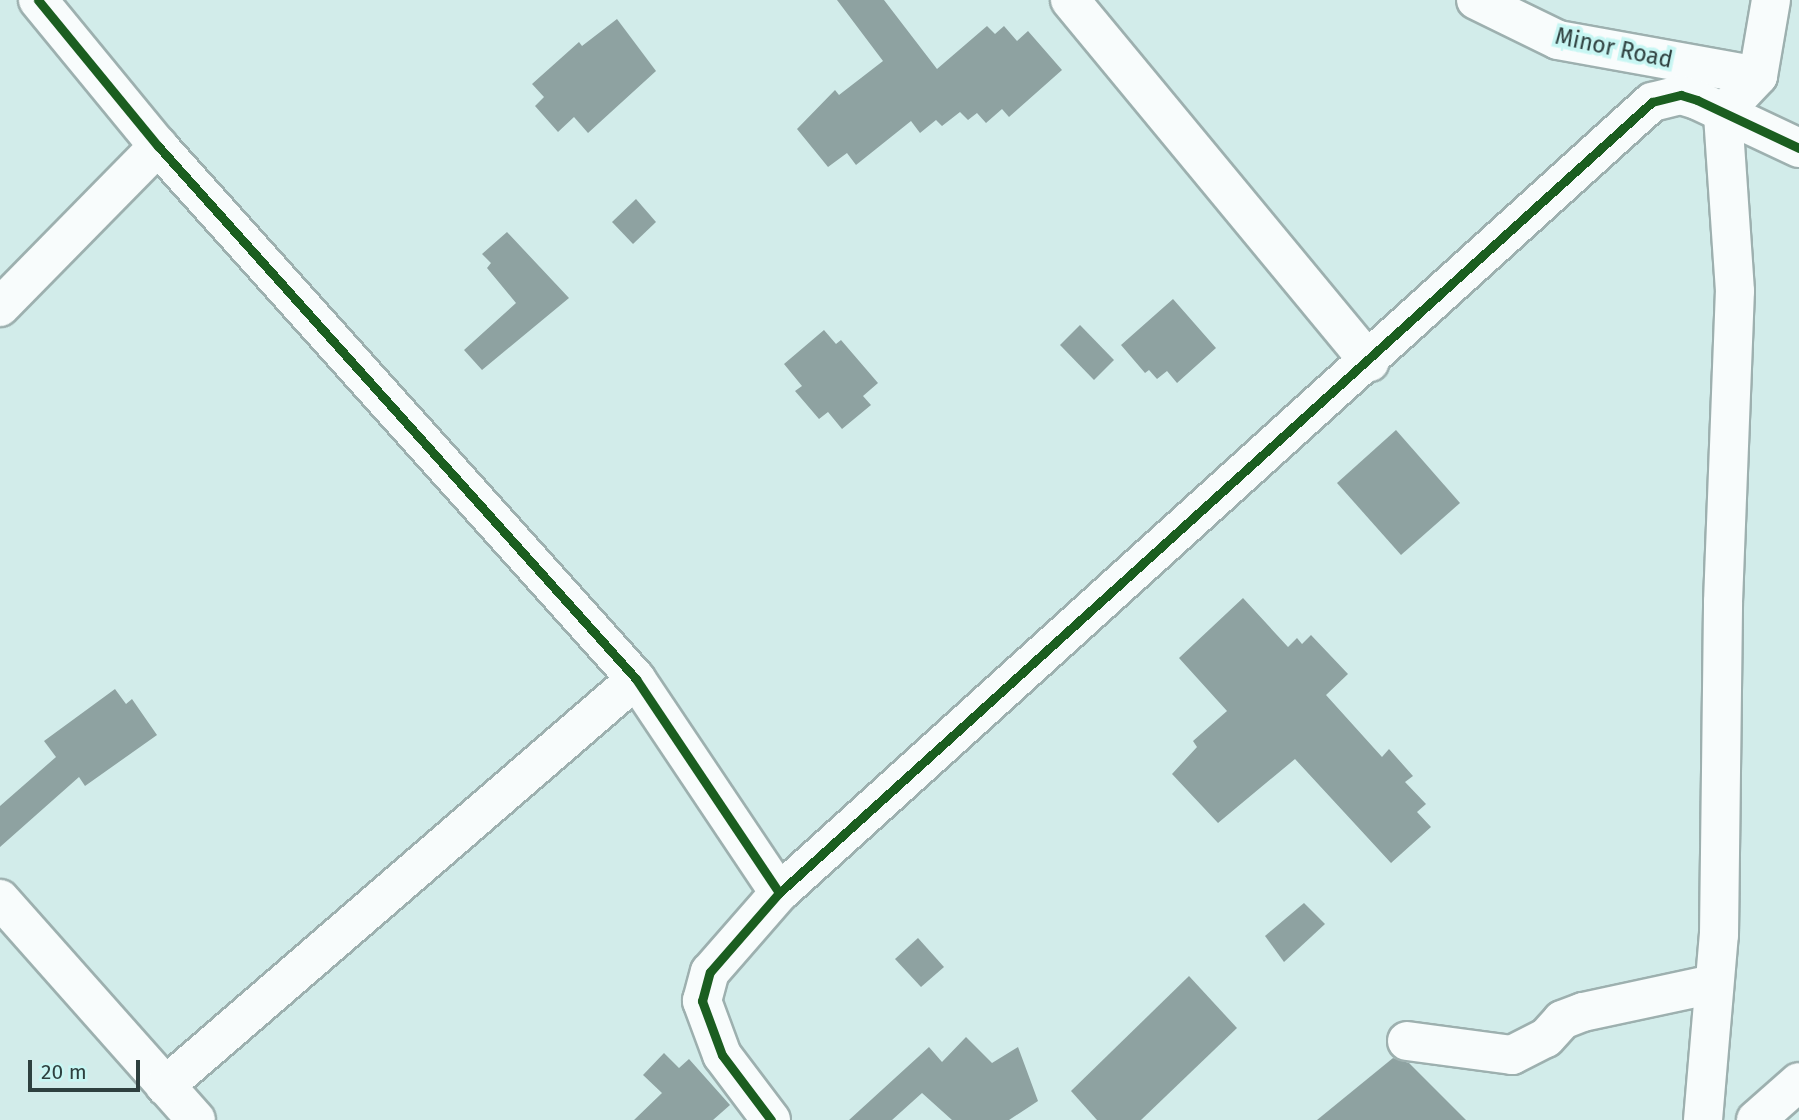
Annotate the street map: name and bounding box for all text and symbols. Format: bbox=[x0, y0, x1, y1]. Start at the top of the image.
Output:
street label: Minor Road bbox=[1553, 22, 1675, 74]
scale bar bbox=[32, 1046, 144, 1090]
text: 20 m bbox=[41, 1059, 87, 1085]

